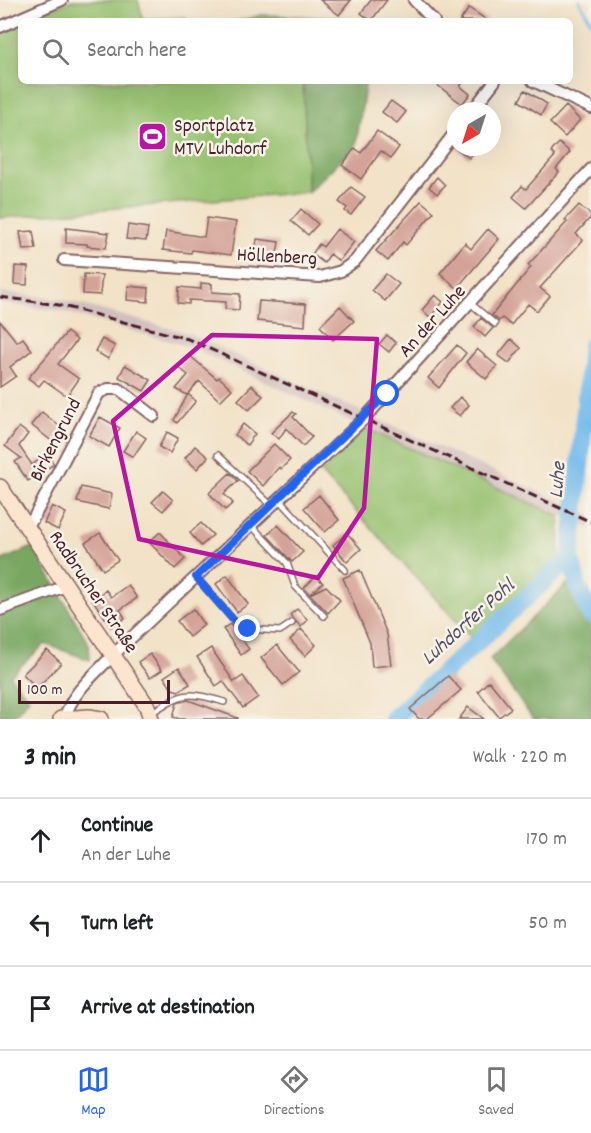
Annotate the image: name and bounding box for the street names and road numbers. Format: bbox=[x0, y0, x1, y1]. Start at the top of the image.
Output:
street label: Höllenberg bbox=[236, 242, 318, 274]
street label: An der Luhe bbox=[393, 279, 474, 365]
street label: Birkengrund bbox=[24, 394, 90, 487]
street label: Radbrucher Straße bbox=[41, 526, 144, 660]

